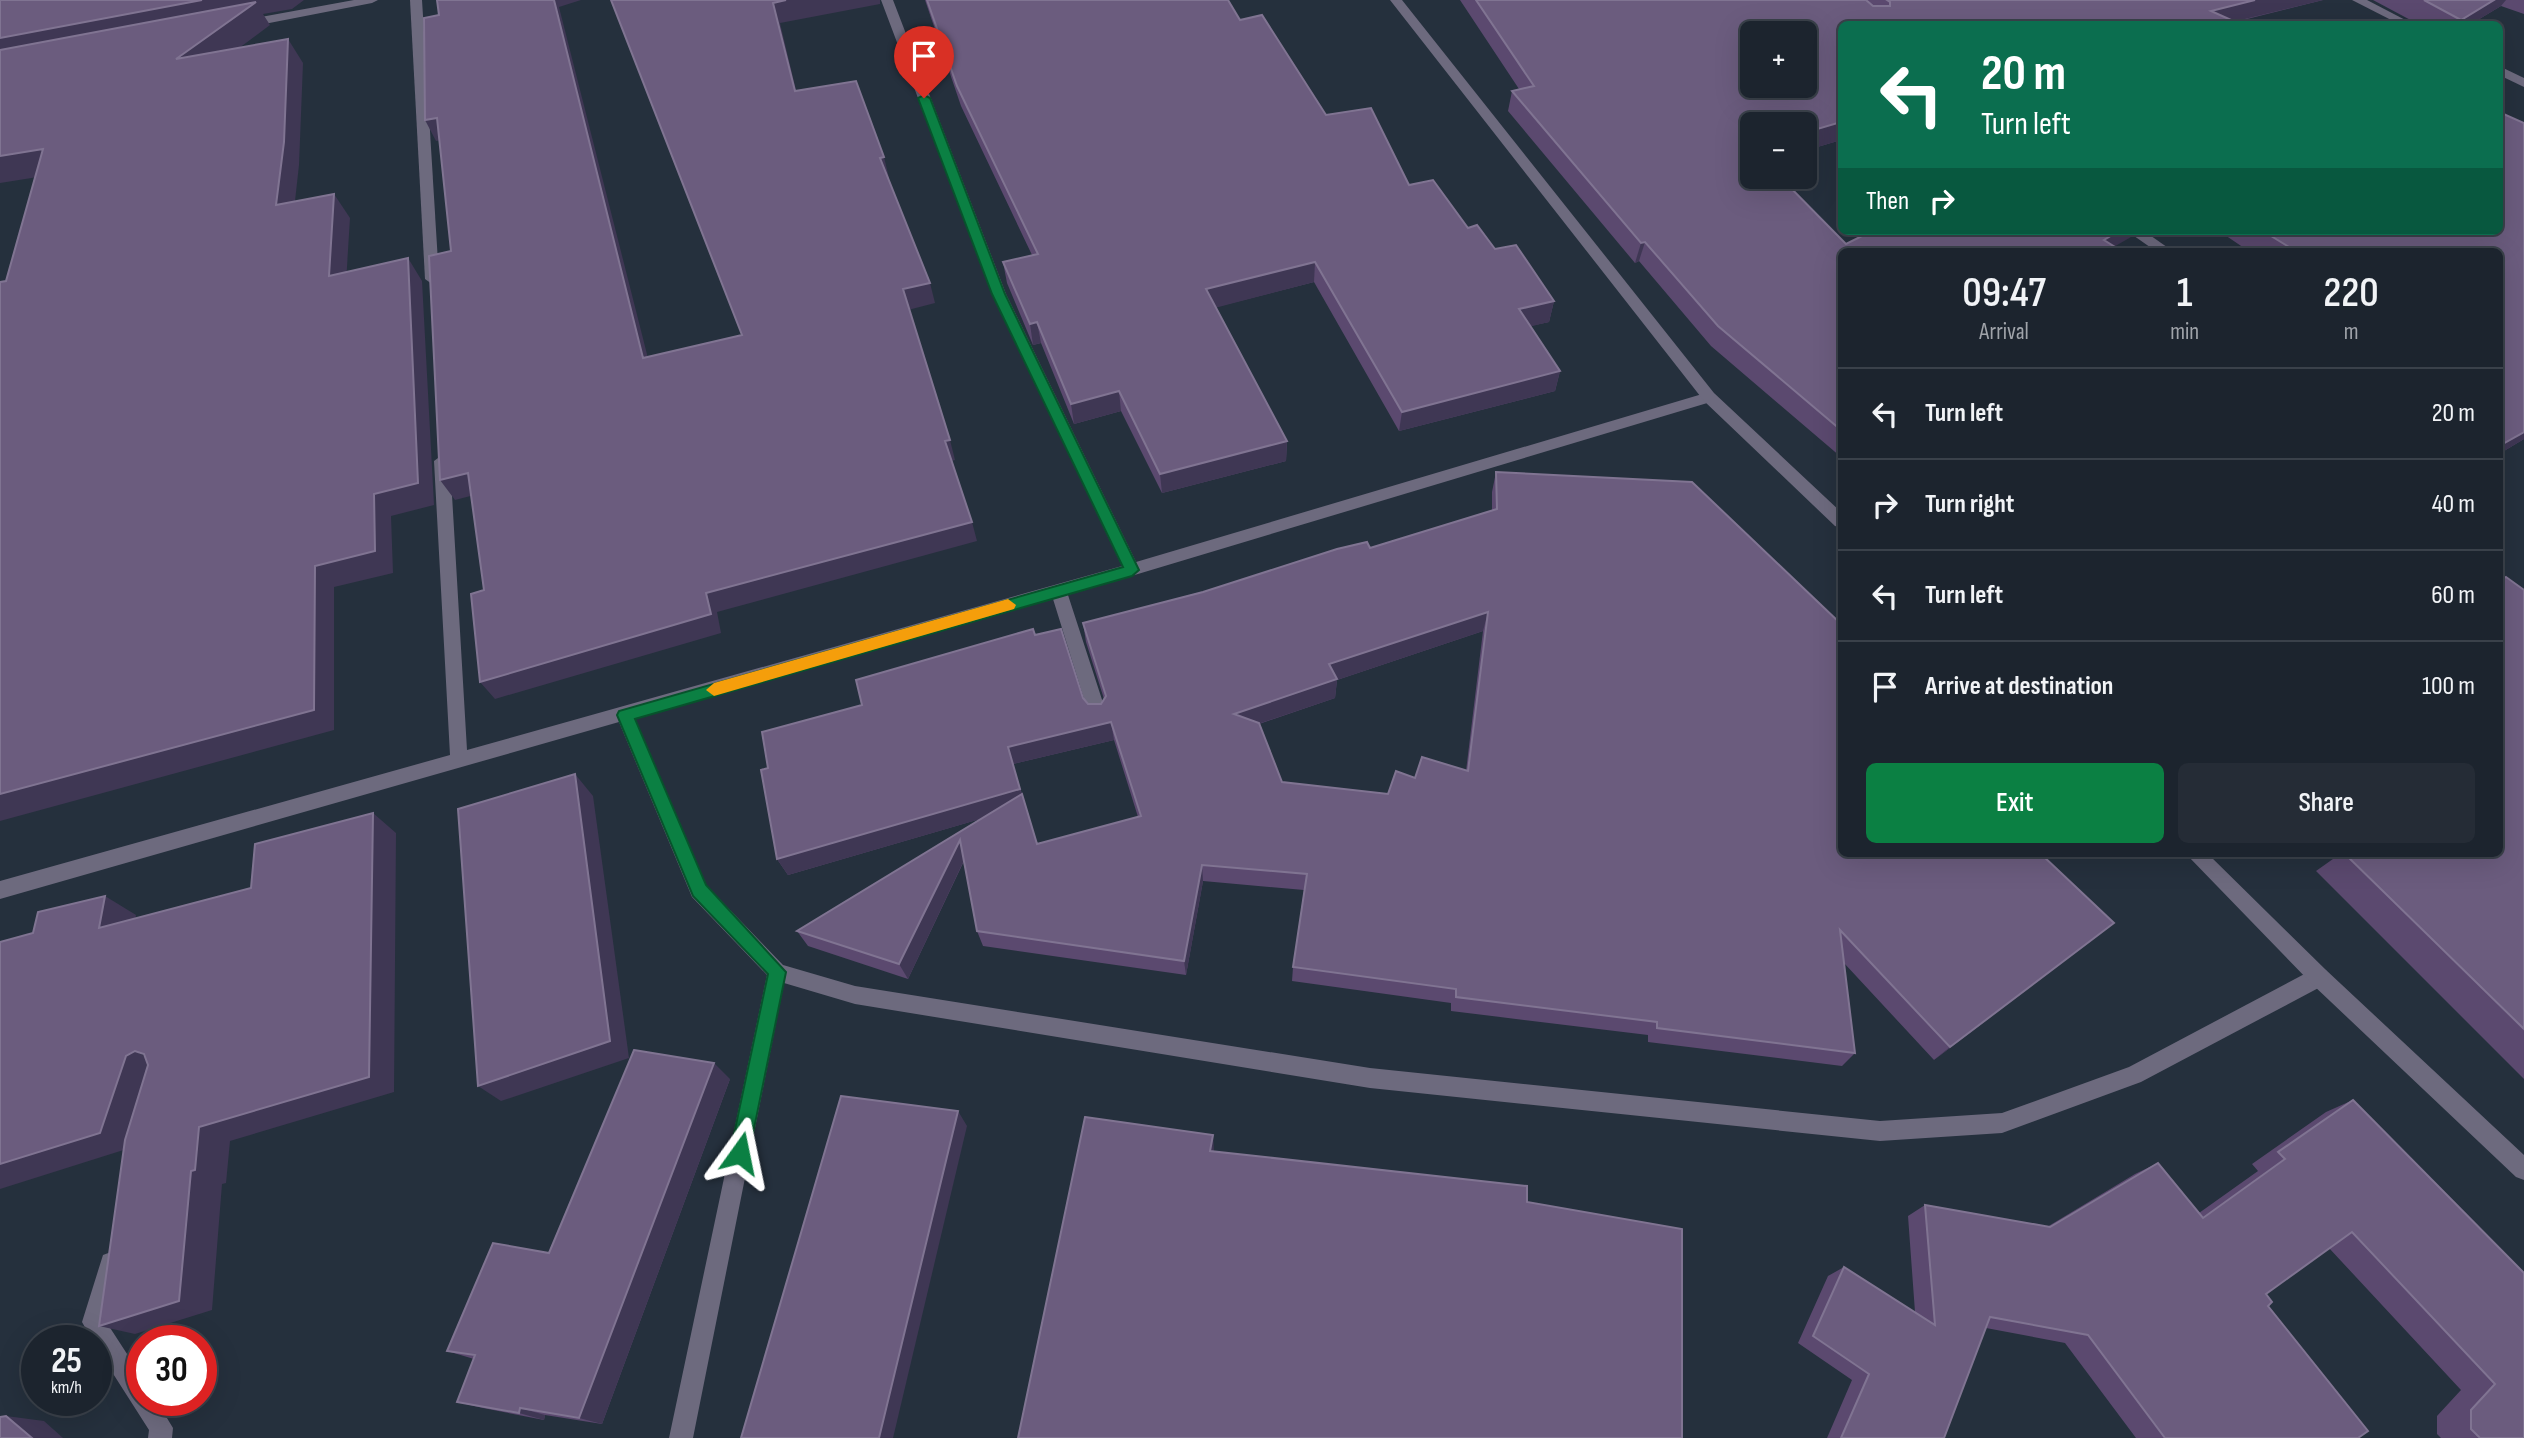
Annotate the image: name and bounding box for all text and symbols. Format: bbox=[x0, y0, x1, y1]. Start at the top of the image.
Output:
map controls bbox=[1740, 21, 1817, 189]
button: + bbox=[1740, 21, 1817, 98]
pin bbox=[894, 26, 954, 98]
icon: arrive bbox=[905, 37, 943, 75]
text: 20 m bbox=[1981, 45, 2066, 104]
icon: left bbox=[1866, 49, 1957, 140]
text: Turn left bbox=[1981, 105, 2071, 144]
button: − bbox=[1740, 112, 1817, 189]
icon: right bbox=[1923, 182, 1961, 220]
text: Then bbox=[1866, 186, 1909, 217]
text: 09:47 bbox=[1962, 268, 2046, 319]
text: 1 bbox=[2177, 268, 2192, 319]
text: 220 bbox=[2323, 268, 2379, 319]
text: Arrival bbox=[1979, 318, 2029, 346]
text: min bbox=[2170, 318, 2199, 346]
text: m bbox=[2344, 318, 2358, 346]
icon: left bbox=[1866, 395, 1904, 433]
text: Turn left bbox=[1925, 398, 2003, 429]
text: 20 m bbox=[2432, 398, 2475, 429]
icon: right bbox=[1866, 486, 1904, 524]
text: Turn right bbox=[1925, 489, 2014, 520]
text: 40 m bbox=[2432, 489, 2475, 520]
icon: left bbox=[1866, 577, 1904, 615]
text: Turn left bbox=[1925, 580, 2003, 611]
text: 60 m bbox=[2431, 580, 2475, 611]
icon: arrive bbox=[1866, 668, 1904, 706]
text: Arrive at destination bbox=[1925, 671, 2113, 702]
text: 100 m bbox=[2422, 671, 2475, 702]
button: Exit bbox=[1866, 763, 2164, 843]
button: Share bbox=[2178, 763, 2475, 843]
position arrow bbox=[703, 1116, 777, 1190]
speed limit sign: 30 bbox=[126, 1325, 217, 1416]
text: 25 bbox=[51, 1340, 82, 1383]
text: km/h bbox=[51, 1377, 82, 1398]

